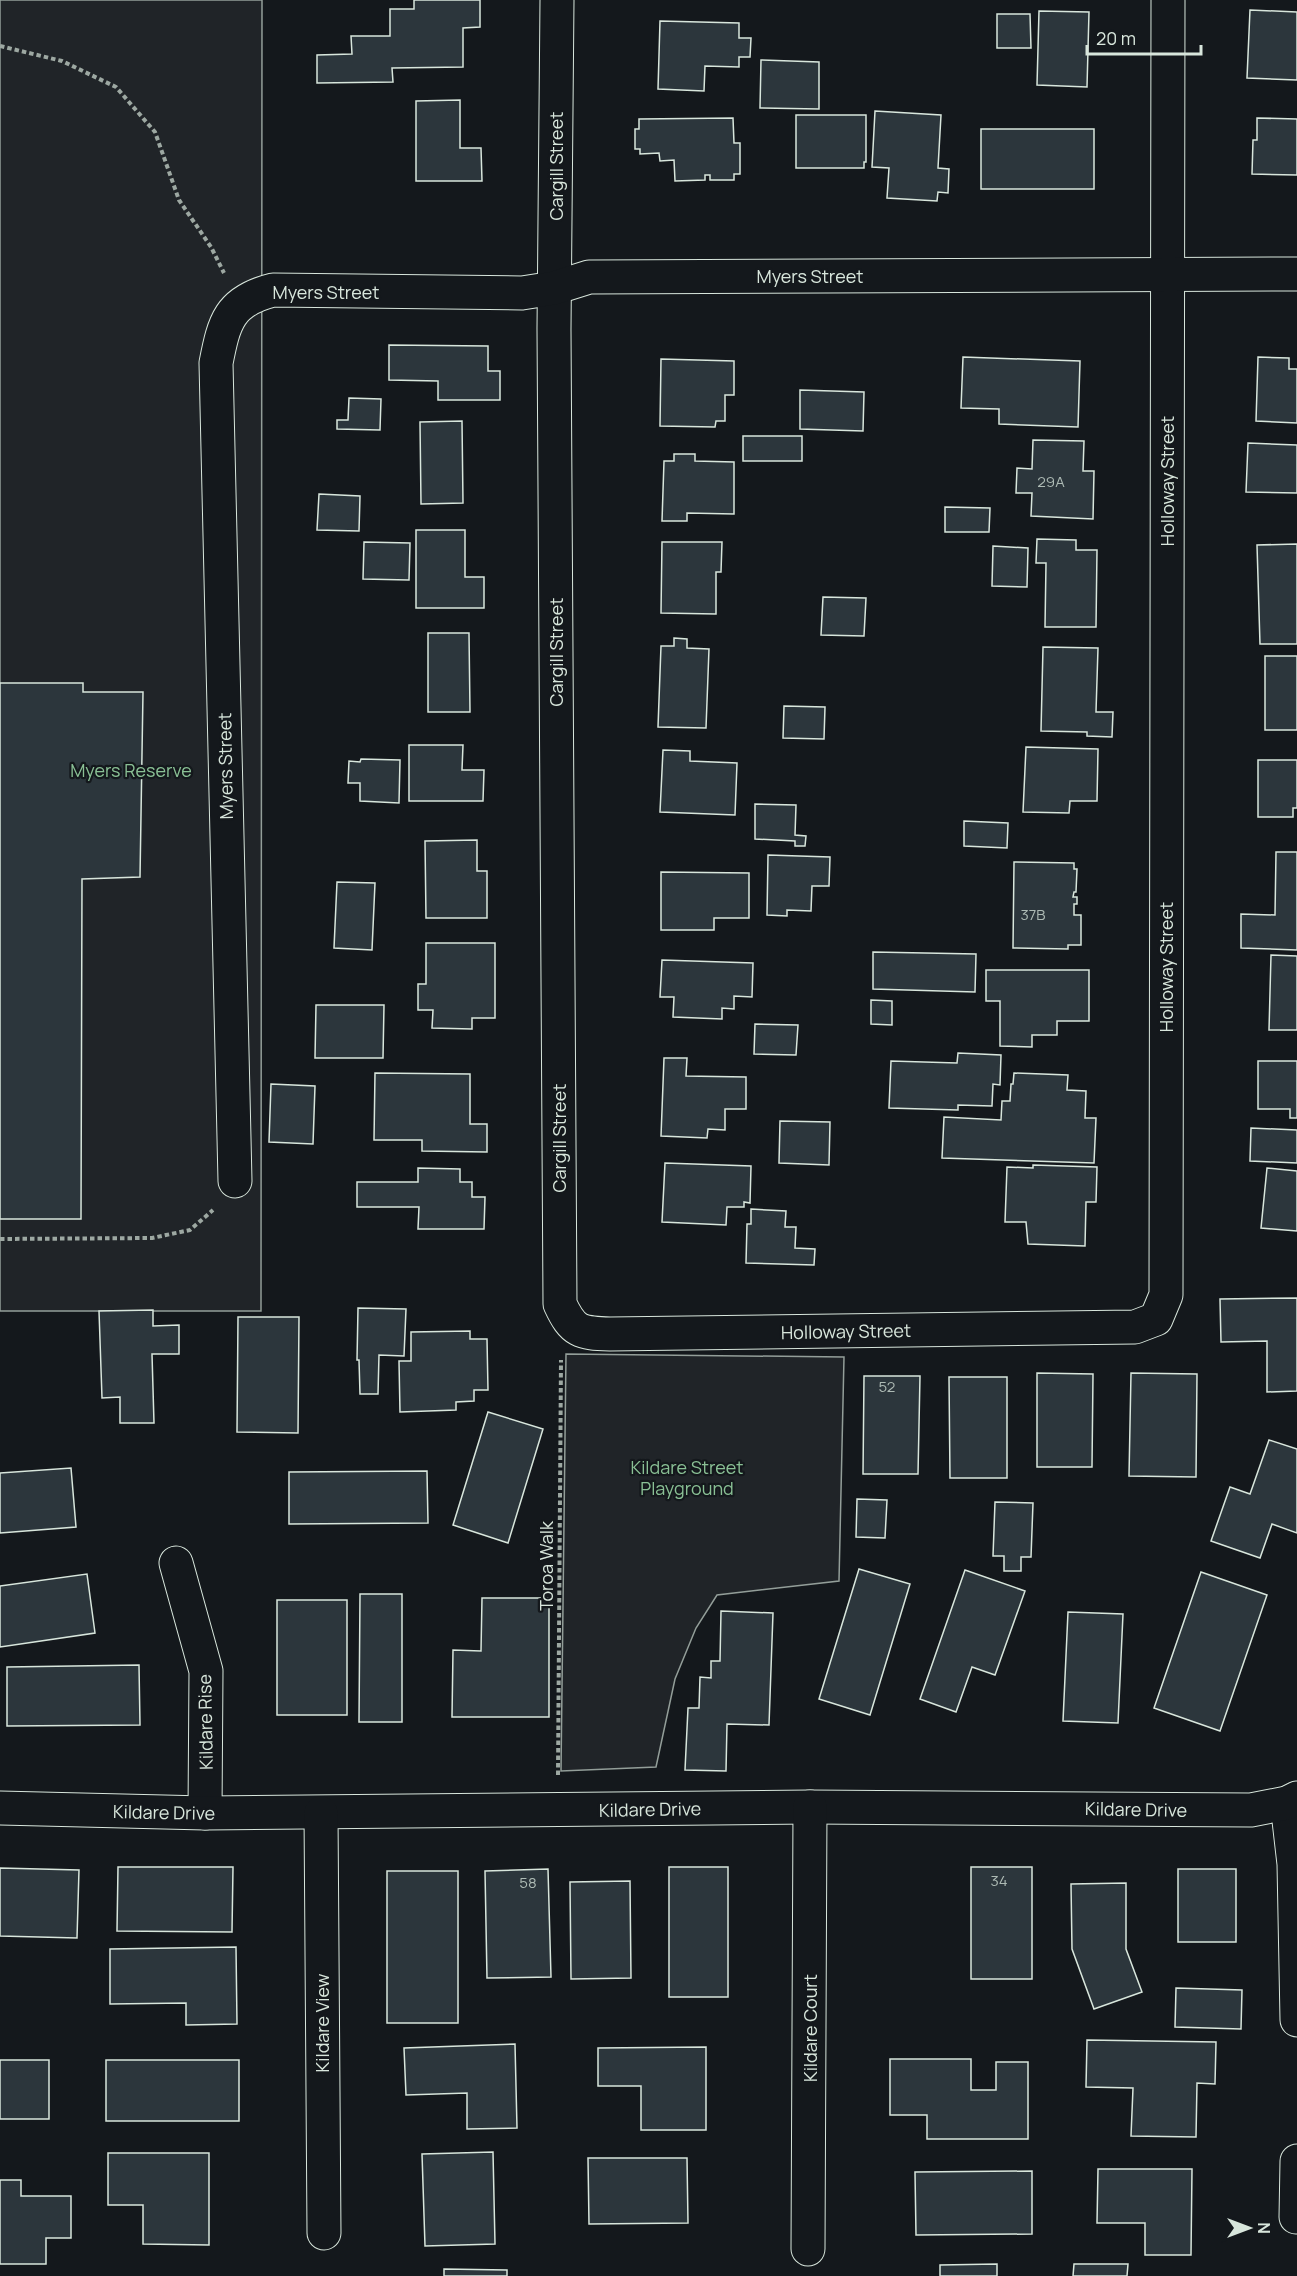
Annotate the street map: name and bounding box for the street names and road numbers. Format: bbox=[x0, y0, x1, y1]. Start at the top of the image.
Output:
street label: Cargill Street bbox=[544, 112, 568, 220]
street label: Myers Street bbox=[757, 264, 863, 288]
street label: Myers Street bbox=[273, 280, 379, 304]
street label: Holloway Street bbox=[1155, 416, 1179, 546]
street label: Cargill Street bbox=[544, 598, 568, 706]
street label: Myers Street bbox=[212, 712, 238, 820]
street label: Holloway Street bbox=[1154, 902, 1178, 1032]
street label: Cargill Street bbox=[547, 1084, 571, 1192]
street label: Holloway Street bbox=[781, 1318, 911, 1344]
street label: Toroa Walk bbox=[534, 1520, 558, 1611]
street label: Kildare Rise bbox=[192, 1674, 218, 1770]
street label: Kildare Drive bbox=[599, 1796, 701, 1822]
street label: Kildare Drive bbox=[1085, 1796, 1187, 1822]
street label: Kildare Drive bbox=[113, 1799, 215, 1825]
street label: Kildare View bbox=[310, 1973, 334, 2072]
street label: Kildare Court bbox=[798, 1974, 822, 2082]

